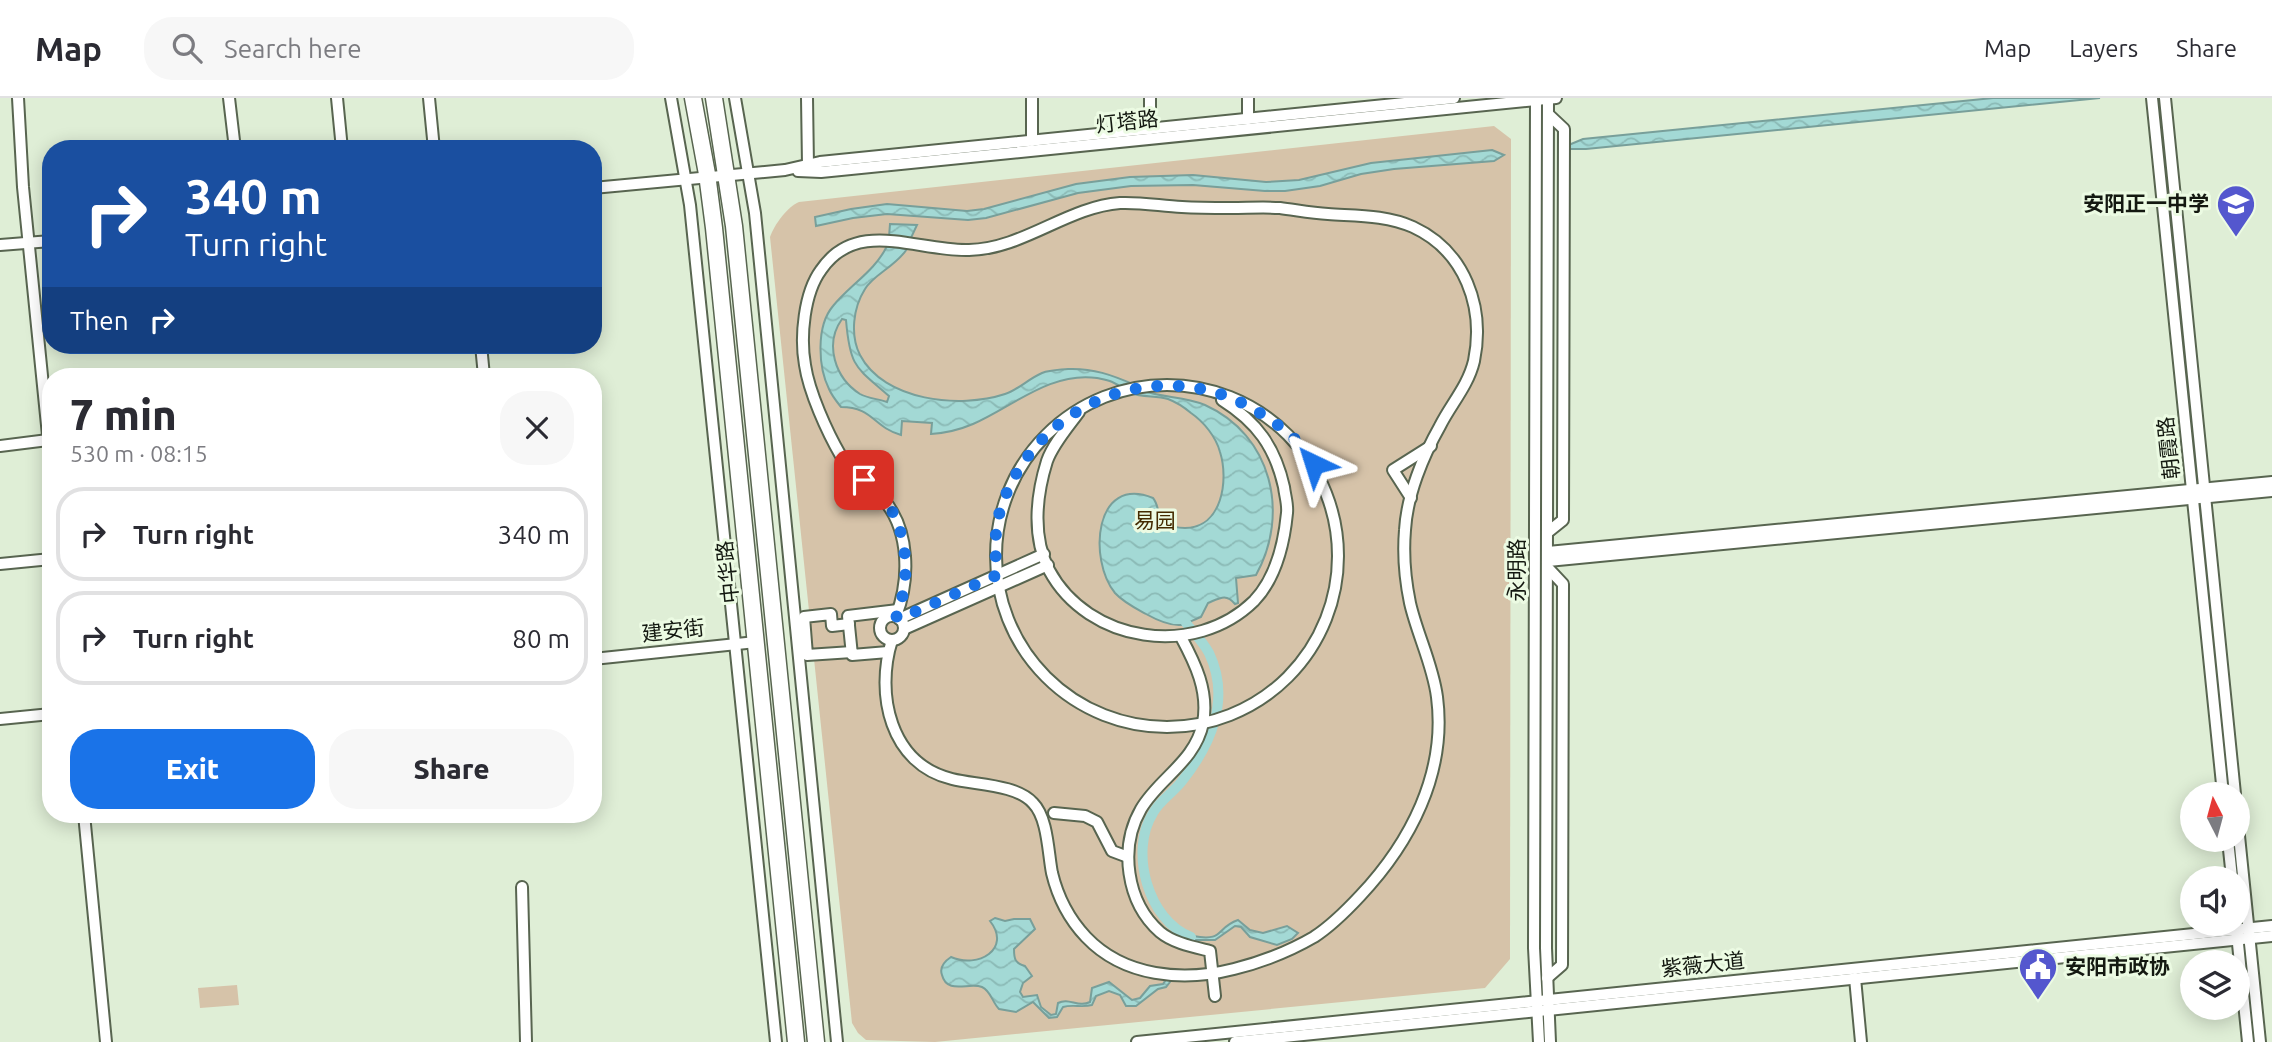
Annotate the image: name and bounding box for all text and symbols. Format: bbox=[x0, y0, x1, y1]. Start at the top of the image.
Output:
search box bbox=[144, 17, 634, 80]
icon: search bbox=[168, 29, 206, 67]
text: Map bbox=[35, 30, 102, 67]
text: Search here bbox=[224, 34, 362, 63]
text: Map bbox=[1984, 35, 2031, 62]
text: Layers bbox=[2069, 35, 2138, 62]
text: Share bbox=[2176, 35, 2237, 62]
street label: 灯塔路 bbox=[1094, 106, 1159, 136]
icon: right bbox=[70, 168, 161, 259]
text: 340 m bbox=[185, 168, 322, 223]
school or university icon: 安阳正一中学 bbox=[2215, 183, 2257, 238]
place label: 安阳正一中学 bbox=[2083, 191, 2209, 215]
text: Turn right bbox=[185, 226, 327, 262]
icon: right bbox=[143, 301, 181, 339]
text: Then bbox=[70, 306, 129, 335]
text: 7 min bbox=[70, 391, 177, 438]
button: close bbox=[500, 391, 574, 465]
street label: 朝霞路 bbox=[2153, 416, 2183, 481]
position arrow bbox=[1277, 427, 1351, 501]
text: 530 m · 08:15 bbox=[70, 441, 208, 466]
pin bbox=[834, 450, 894, 510]
icon: arrive bbox=[845, 461, 883, 499]
park label: 易园 bbox=[1134, 508, 1176, 532]
icon: right bbox=[74, 515, 112, 553]
text: Turn right bbox=[133, 520, 254, 549]
text: 340 m bbox=[498, 520, 570, 549]
street label: 永明路 bbox=[1504, 539, 1528, 602]
street label: 中华路 bbox=[712, 540, 742, 605]
street label: 建安街 bbox=[640, 615, 705, 645]
icon: right bbox=[74, 619, 112, 657]
text: Turn right bbox=[133, 624, 254, 653]
text: 80 m bbox=[512, 624, 570, 653]
button: Exit bbox=[70, 729, 315, 809]
button: Share bbox=[329, 729, 574, 809]
north arrow bbox=[2180, 782, 2250, 852]
map controls bbox=[2180, 782, 2250, 1020]
button: sound bbox=[2180, 866, 2250, 936]
public building icon: 安阳市政协 bbox=[2017, 946, 2059, 1001]
street label: 紫薇大道 bbox=[1660, 948, 1746, 980]
button: layers bbox=[2180, 950, 2250, 1020]
place label: 安阳市政协 bbox=[2065, 954, 2170, 978]

